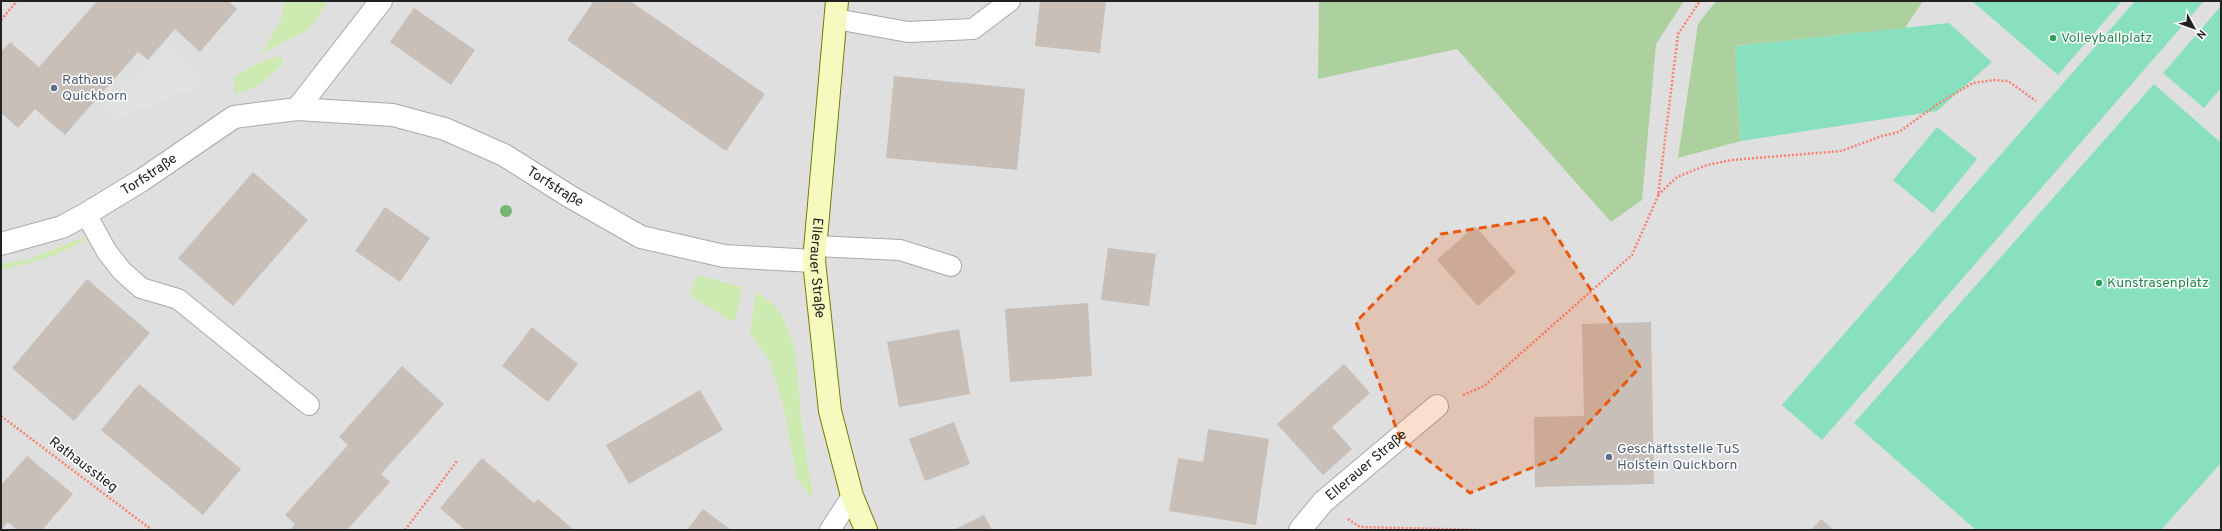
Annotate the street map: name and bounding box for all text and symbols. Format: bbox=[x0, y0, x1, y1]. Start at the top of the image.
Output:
north arrow bbox=[2174, 8, 2214, 48]
text: N bbox=[2193, 26, 2209, 41]
place label: Volleyballplatz bbox=[2061, 30, 2152, 47]
marker: Volleyballplatz bbox=[2048, 33, 2058, 43]
place label: Rathaus Quickborn bbox=[62, 72, 127, 105]
marker: Rathaus Quickborn bbox=[49, 83, 59, 93]
street label: Torfstraße bbox=[118, 150, 180, 199]
street label: Torfstraße bbox=[524, 163, 586, 211]
street label: Ellerauer Straße bbox=[806, 217, 829, 319]
place label: Kunstrasenplatz bbox=[2107, 275, 2209, 292]
marker: Kunstrasenplatz bbox=[2094, 278, 2104, 288]
street label: Ellerauer Straße bbox=[1322, 426, 1411, 504]
street label: Rathausstieg bbox=[45, 434, 121, 496]
place label: Geschäftsstelle TuS Holstein Quickborn bbox=[1617, 441, 1740, 474]
marker: Geschäftsstelle TuS Holstein Quickborn bbox=[1604, 452, 1614, 462]

